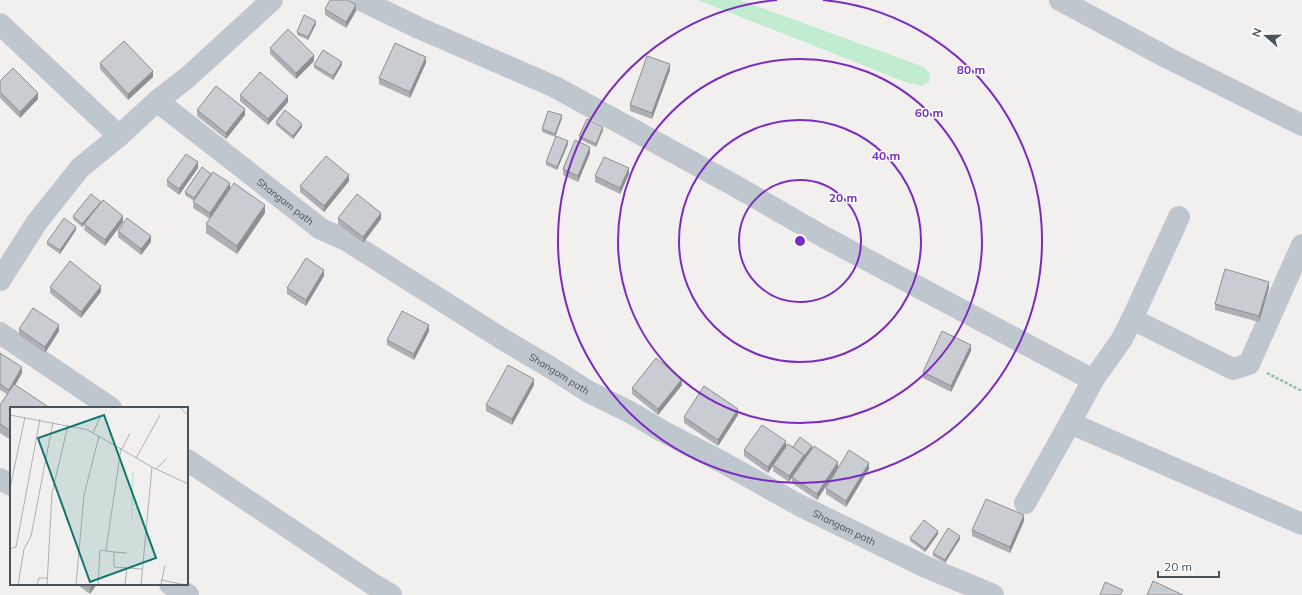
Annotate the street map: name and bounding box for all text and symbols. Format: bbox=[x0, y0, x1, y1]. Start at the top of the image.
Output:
north arrow bbox=[1246, 16, 1286, 56]
text: N bbox=[1249, 26, 1265, 39]
text: 80 m bbox=[957, 62, 985, 77]
text: 60 m bbox=[915, 105, 943, 120]
text: 40 m bbox=[872, 148, 900, 163]
street label: Shangam path bbox=[254, 175, 317, 228]
text: 20 m bbox=[829, 190, 857, 205]
centre of rings bbox=[793, 234, 807, 248]
street label: Shangam path bbox=[527, 350, 592, 397]
inset map bbox=[10, 407, 188, 585]
street label: Shangam path bbox=[811, 506, 878, 548]
scale bar bbox=[1158, 553, 1219, 579]
text: 20 m bbox=[1164, 559, 1192, 574]

